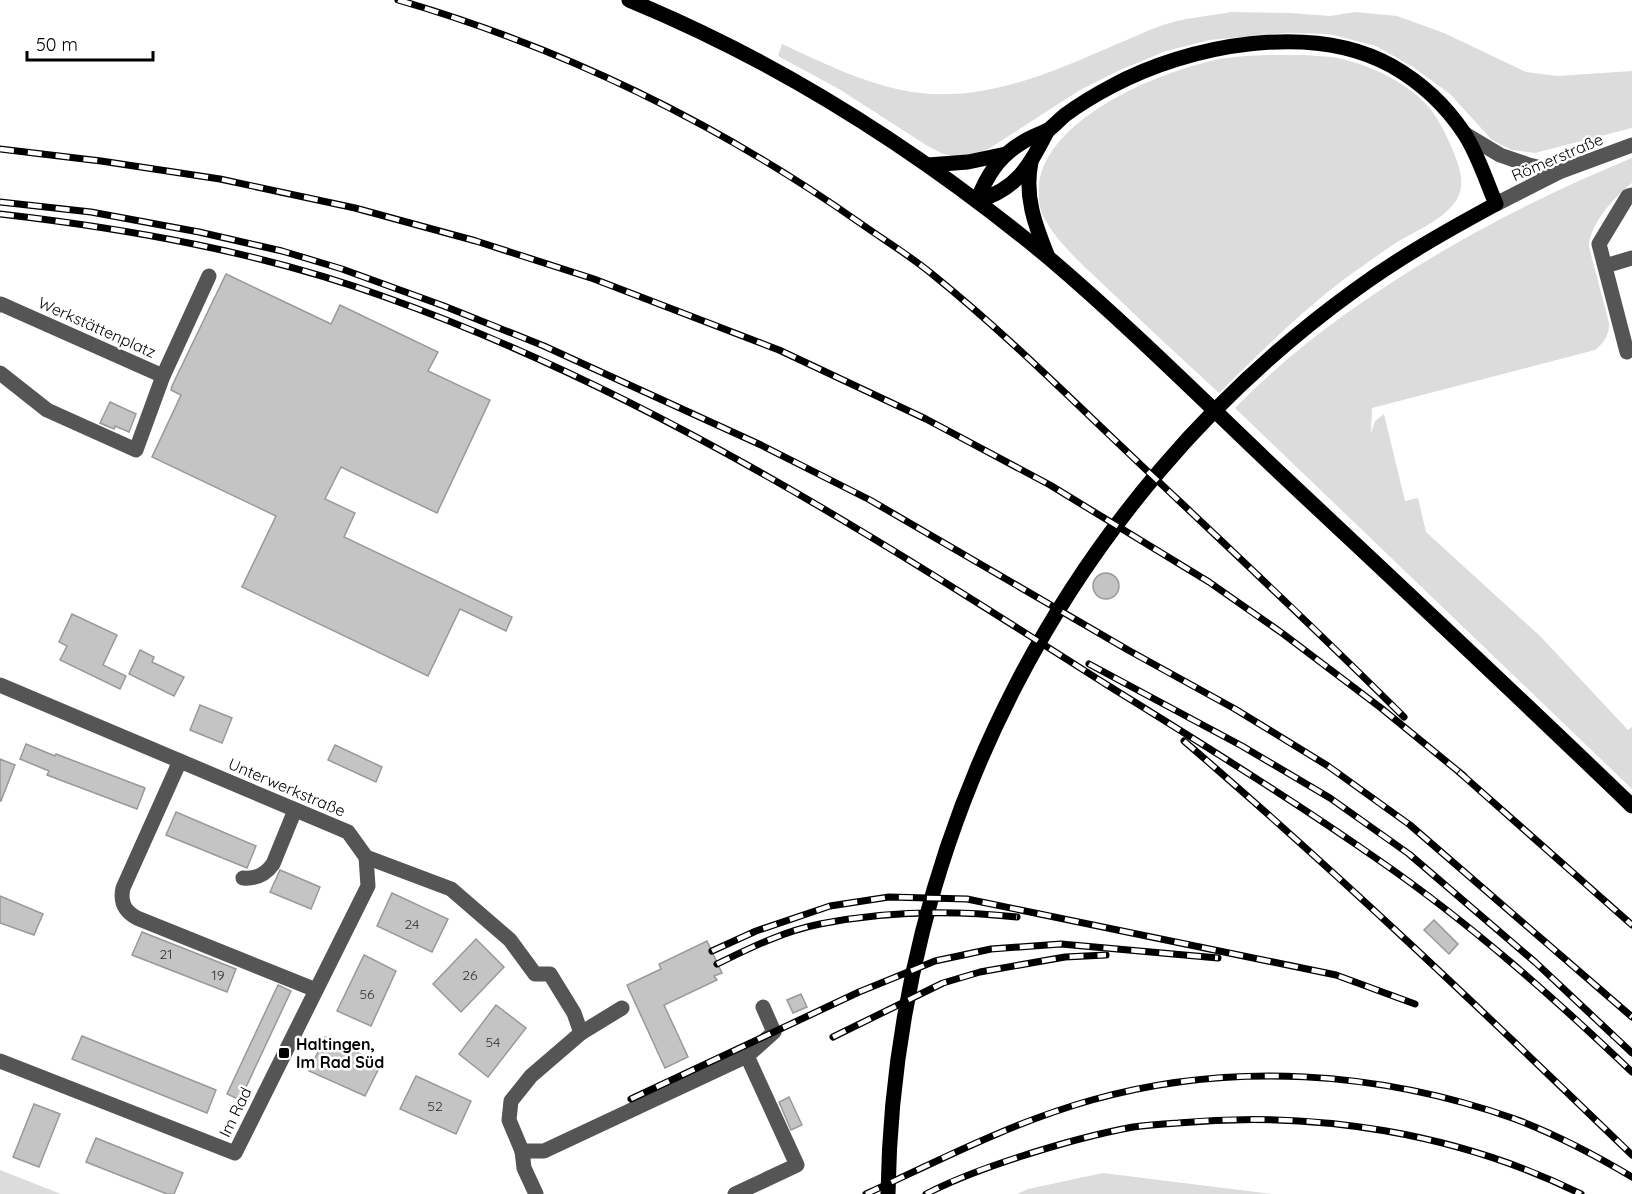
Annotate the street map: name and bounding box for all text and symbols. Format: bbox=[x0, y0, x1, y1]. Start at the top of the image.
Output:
scale bar bbox=[27, 24, 153, 62]
text: 50 m bbox=[36, 33, 78, 56]
street label: Römerstraße bbox=[1508, 129, 1606, 185]
street label: Werkstättenplatz bbox=[35, 292, 159, 362]
street label: Unterwerkstraße bbox=[226, 753, 348, 821]
house number: 24 bbox=[405, 915, 419, 933]
house number: 21 bbox=[160, 945, 172, 963]
house number: 19 bbox=[212, 966, 225, 984]
house number: 26 bbox=[462, 966, 478, 984]
house number: 56 bbox=[359, 985, 375, 1003]
house number: 54 bbox=[485, 1033, 501, 1051]
place label: Haltingen, Im Rad Süd bbox=[296, 1034, 384, 1072]
marker: Haltingen, Im Rad Süd bbox=[277, 1046, 291, 1060]
street label: Im Rad bbox=[214, 1084, 256, 1140]
house number: 52 bbox=[427, 1097, 443, 1115]

